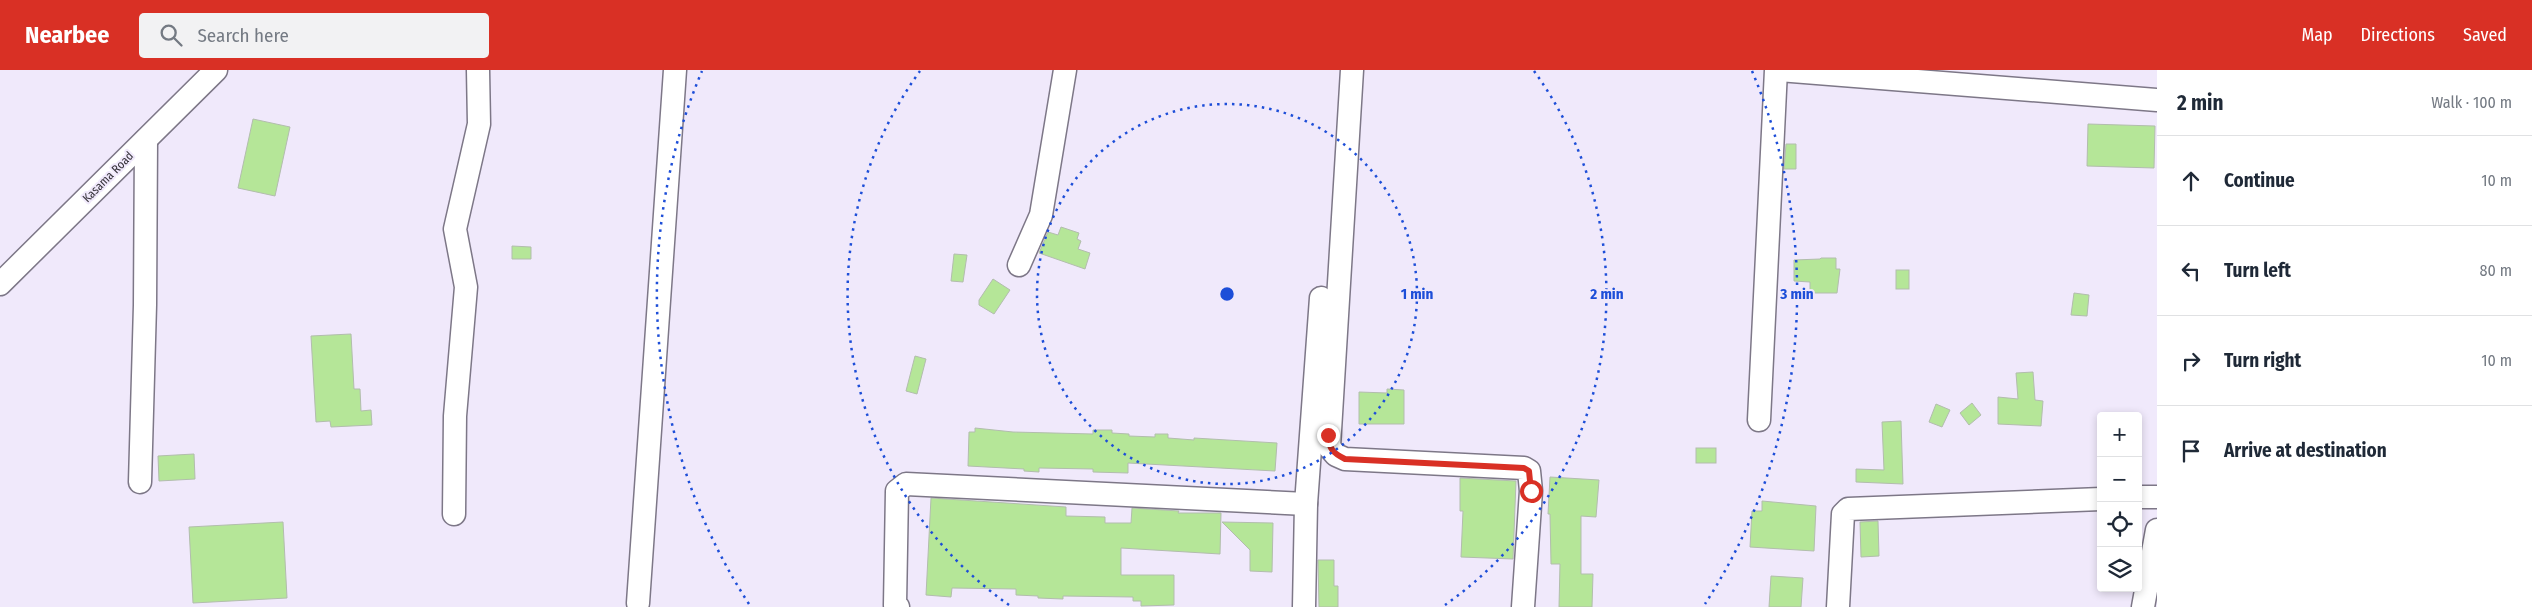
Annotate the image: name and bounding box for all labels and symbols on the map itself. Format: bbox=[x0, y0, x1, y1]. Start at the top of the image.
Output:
street label: Kasama Road bbox=[80, 149, 136, 205]
centre of rings bbox=[1218, 285, 1236, 303]
text: 1 min bbox=[1401, 285, 1433, 303]
text: 2 min bbox=[1589, 285, 1624, 303]
text: 3 min bbox=[1779, 285, 1814, 303]
route end bbox=[1317, 424, 1340, 447]
route start bbox=[1520, 480, 1543, 503]

